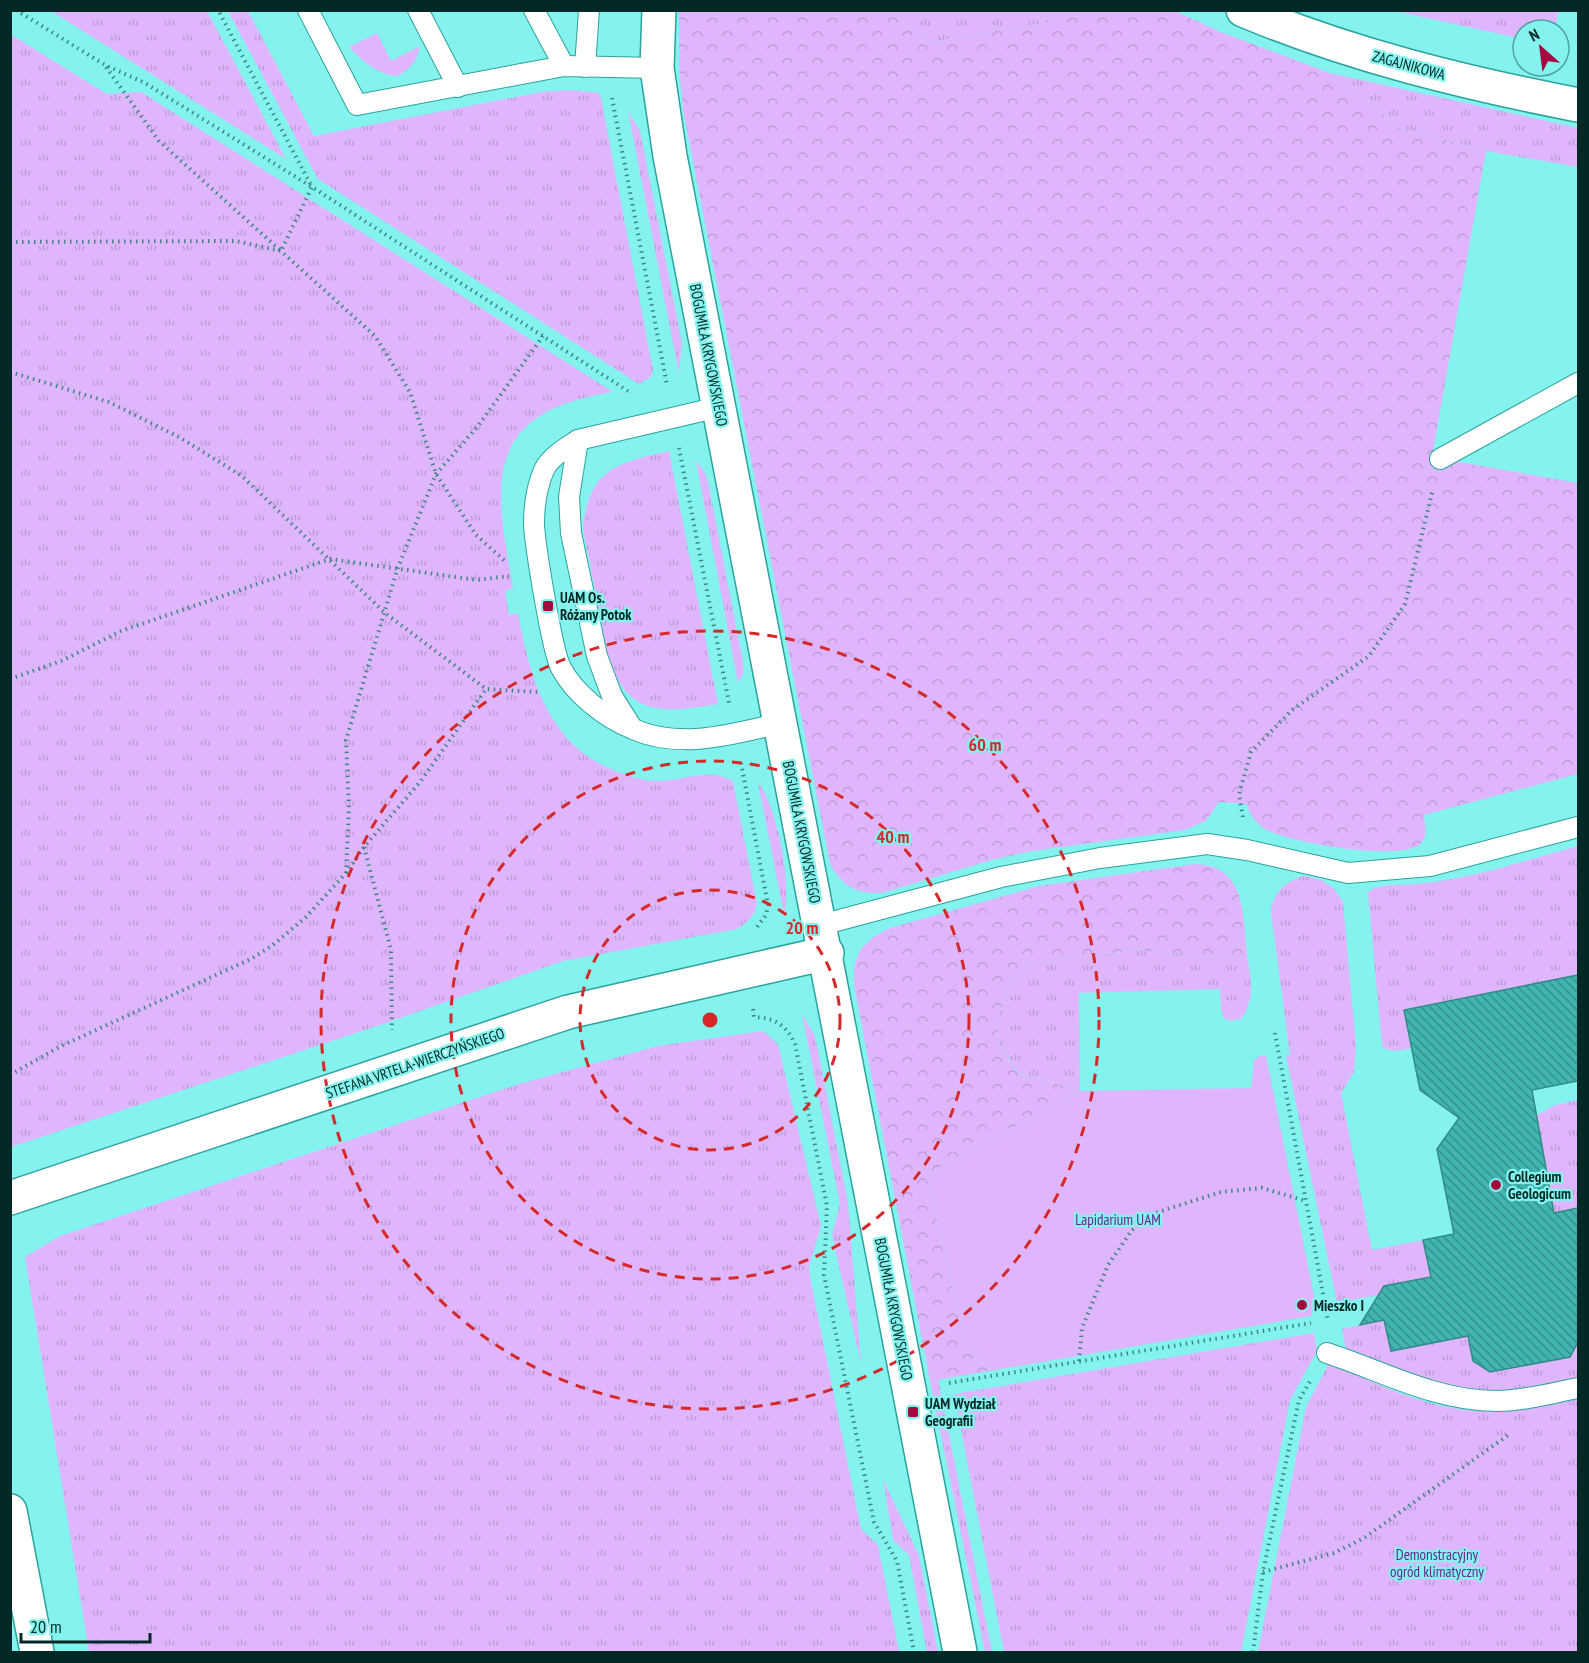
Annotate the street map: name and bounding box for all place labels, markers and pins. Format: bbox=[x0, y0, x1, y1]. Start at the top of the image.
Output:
place label: UAM Os. Różany Potok bbox=[560, 588, 632, 624]
marker: UAM Os. Różany Potok bbox=[541, 599, 555, 613]
centre of rings bbox=[700, 1010, 720, 1030]
place label: Collegium Geologicum bbox=[1508, 1167, 1571, 1203]
marker: Collegium Geologicum bbox=[1489, 1178, 1503, 1192]
place label: Mieszko I bbox=[1314, 1296, 1364, 1315]
marker: Mieszko I bbox=[1295, 1298, 1309, 1312]
place label: UAM Wydział Geografii bbox=[925, 1394, 996, 1430]
marker: UAM Wydział Geografii bbox=[906, 1405, 920, 1419]

